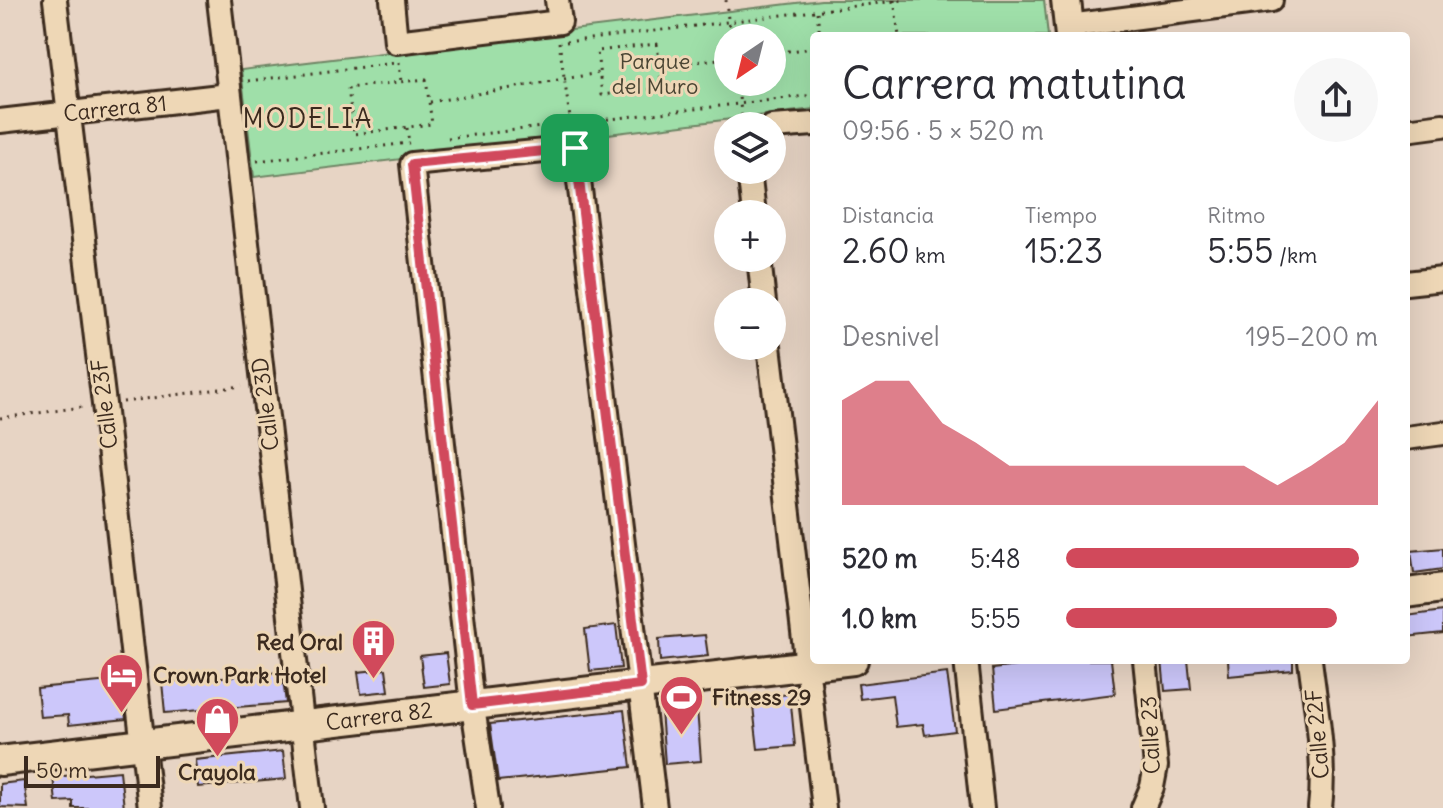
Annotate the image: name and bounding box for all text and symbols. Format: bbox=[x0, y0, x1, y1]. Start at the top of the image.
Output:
north arrow bbox=[714, 24, 786, 96]
map controls bbox=[714, 24, 786, 360]
park label: Parque del Muro bbox=[612, 47, 698, 100]
text: Carrera matutina bbox=[842, 56, 1187, 111]
button: share bbox=[1294, 58, 1378, 142]
street label: Carrera 81 bbox=[62, 89, 168, 127]
district label: MODELIA bbox=[242, 102, 374, 135]
button: layers bbox=[714, 112, 786, 184]
pin bbox=[541, 114, 609, 182]
text: 09:56 · 5 × 520 m bbox=[842, 114, 1044, 147]
icon: arrive bbox=[553, 126, 597, 170]
button: + bbox=[714, 200, 786, 272]
text: Distancia bbox=[842, 201, 934, 229]
text: Tiempo bbox=[1025, 201, 1097, 229]
text: Ritmo bbox=[1207, 201, 1265, 229]
text: 2.60 bbox=[842, 229, 910, 272]
text: 15:23 bbox=[1025, 229, 1103, 272]
text: 5:55 bbox=[1207, 229, 1274, 272]
text: km bbox=[910, 241, 945, 269]
text: /km bbox=[1274, 241, 1317, 269]
button: − bbox=[714, 288, 786, 360]
text: Desnivel bbox=[842, 320, 940, 353]
text: 195–200 m bbox=[1246, 320, 1378, 353]
street label: Calle 23D bbox=[245, 356, 285, 452]
street label: Calle 23F bbox=[85, 357, 123, 451]
text: 520 m bbox=[842, 542, 917, 575]
text: 5:48 bbox=[970, 542, 1021, 575]
text: 1.0 km bbox=[842, 602, 917, 635]
text: 5:55 bbox=[970, 602, 1021, 635]
building icon: Red Oral bbox=[350, 618, 398, 681]
place label: Red Oral bbox=[256, 628, 343, 656]
hotel icon: Crown Park Hotel bbox=[98, 651, 146, 714]
place label: Crown Park Hotel bbox=[153, 661, 326, 689]
sports icon: Fitness 29 bbox=[657, 673, 705, 736]
place label: Fitness 29 bbox=[712, 683, 811, 711]
street label: Calle 22F bbox=[1299, 688, 1335, 780]
shop icon: Crayola bbox=[193, 695, 241, 758]
street label: Calle 23 bbox=[1134, 695, 1166, 775]
street label: Carrera 82 bbox=[324, 696, 434, 736]
scale bar bbox=[24, 752, 160, 788]
text: 50 m bbox=[36, 756, 88, 784]
place label: Crayola bbox=[178, 758, 256, 786]

